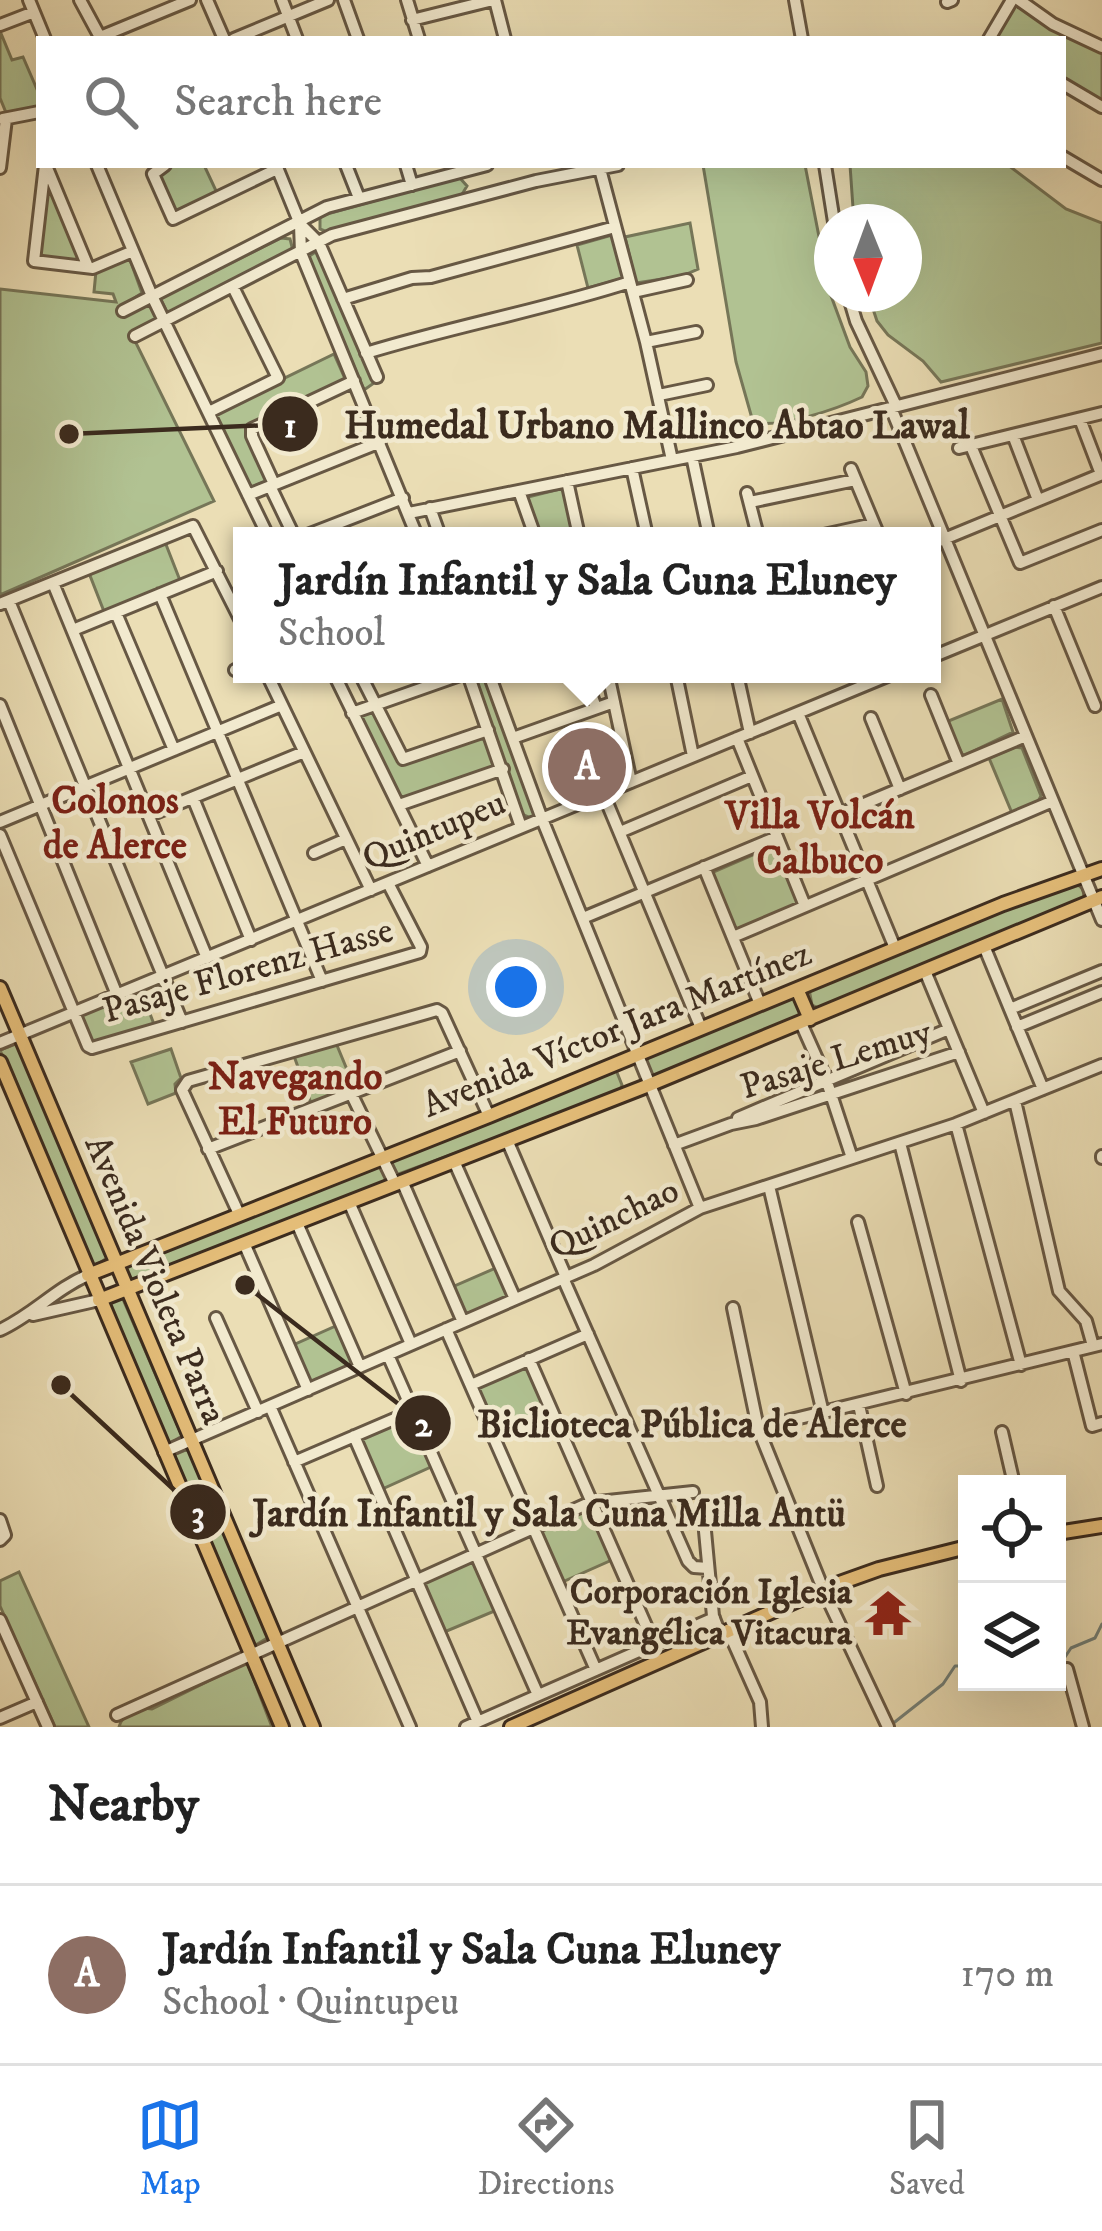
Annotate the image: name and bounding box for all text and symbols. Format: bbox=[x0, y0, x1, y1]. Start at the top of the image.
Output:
search box bbox=[36, 36, 1066, 168]
icon: search bbox=[78, 69, 144, 135]
text: Search here bbox=[174, 74, 382, 130]
north arrow bbox=[814, 204, 922, 312]
callout: Humedal Urbano Mallinco Abtao Lawal bbox=[260, 386, 994, 461]
text: Humedal Urbano Mallinco Abtao Lawal bbox=[344, 402, 971, 451]
text: 1 bbox=[283, 404, 297, 449]
popup bbox=[233, 527, 941, 683]
text: Jardín Infantil y Sala Cuna Eluney bbox=[278, 553, 896, 609]
text: School bbox=[278, 609, 385, 658]
pin: A bbox=[548, 722, 626, 812]
district label: Colonos de Alerce bbox=[43, 777, 187, 871]
street label: Quintupeu bbox=[356, 781, 512, 881]
district label: Villa Volcán Calbuco bbox=[723, 792, 915, 886]
street label: Pasaje Florenz Hasse bbox=[98, 908, 398, 1034]
street label: Avenida Víctor Jara Martínez bbox=[416, 931, 818, 1129]
your location bbox=[486, 957, 546, 1017]
street label: Pasaje Lemuy bbox=[735, 1009, 938, 1110]
district label: Navegando El Futuro bbox=[208, 1053, 383, 1147]
street label: Avenida Violeta Parra bbox=[74, 1129, 236, 1432]
street label: Quinchao bbox=[542, 1168, 686, 1270]
callout: Biclioteca Pública de Alerce bbox=[393, 1386, 930, 1461]
text: Biclioteca Pública de Alerce bbox=[477, 1401, 907, 1450]
text: 2 bbox=[414, 1403, 432, 1448]
callout: Jardín Infantil y Sala Cuna Milla Antü bbox=[168, 1475, 869, 1550]
map controls bbox=[958, 1475, 1066, 1691]
button: locate bbox=[958, 1475, 1066, 1583]
text: Jardín Infantil y Sala Cuna Milla Antü bbox=[248, 1490, 846, 1539]
text: 3 bbox=[191, 1492, 205, 1537]
place label: Corporación Iglesia Evangélica Vitacura bbox=[566, 1570, 853, 1656]
button: layers bbox=[958, 1583, 1066, 1691]
temple icon: Corporación Iglesia Evangélica Vitacura bbox=[863, 1588, 913, 1638]
text: Nearby bbox=[48, 1773, 199, 1837]
text: Jardín Infantil y Sala Cuna Eluney bbox=[162, 1922, 780, 1978]
text: A bbox=[75, 1950, 99, 1999]
text: 170 m bbox=[960, 1950, 1054, 1999]
text: School · Quintupeu bbox=[162, 1978, 459, 2027]
tab: Map bbox=[137, 2092, 203, 2205]
tab: Directions bbox=[478, 2092, 614, 2205]
tab: Saved bbox=[889, 2092, 965, 2205]

